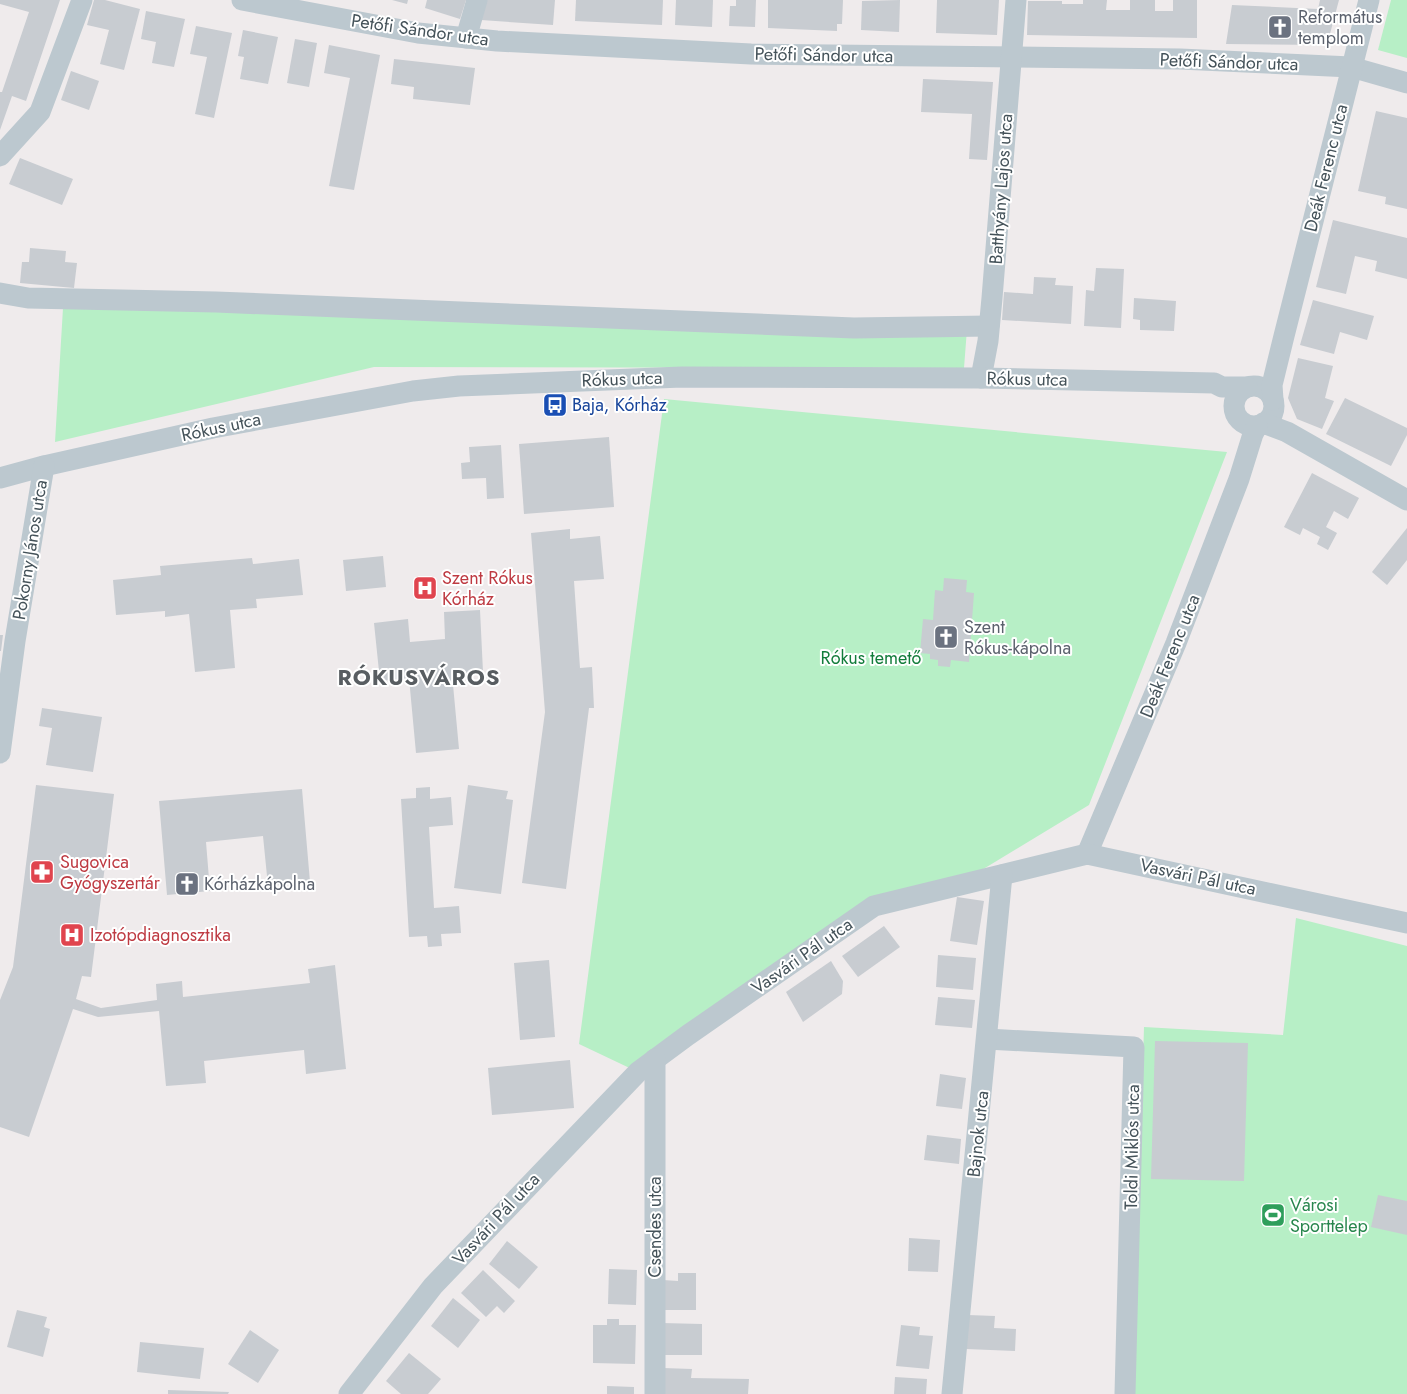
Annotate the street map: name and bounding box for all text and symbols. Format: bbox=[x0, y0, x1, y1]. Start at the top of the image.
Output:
place label: Református templom bbox=[1298, 4, 1382, 51]
street label: Petőfi Sándor utca bbox=[350, 7, 490, 53]
church icon: Református templom bbox=[1267, 14, 1293, 40]
street label: Petőfi Sándor utca bbox=[754, 41, 894, 69]
street label: Petőfi Sándor utca bbox=[1159, 47, 1299, 77]
street label: Deák Ferenc utca bbox=[1298, 101, 1354, 235]
street label: Batthyány Lajos utca bbox=[983, 113, 1019, 265]
street label: Rókus utca bbox=[581, 365, 663, 393]
street label: Rókus utca bbox=[986, 365, 1068, 393]
bus stop icon: Baja, Kórház bbox=[542, 392, 568, 418]
place label: Baja, Kórház bbox=[572, 392, 668, 418]
street label: Rókus utca bbox=[179, 406, 263, 448]
street label: Pokorny János utca bbox=[6, 478, 54, 622]
place label: Szent Rókus Kórház bbox=[442, 565, 533, 612]
hospital icon: Szent Rókus Kórház bbox=[412, 575, 438, 601]
street label: Deák Ferenc utca bbox=[1133, 590, 1207, 722]
place label: Szent Rókus-kápolna bbox=[964, 614, 1071, 661]
church icon: Szent Rókus-kápolna bbox=[933, 624, 959, 650]
park label: Rókus temető bbox=[821, 645, 922, 671]
district label: RÓKUSVÁROS bbox=[337, 661, 501, 693]
place label: Sugovica Gyógyszertár bbox=[60, 849, 161, 896]
street label: Vasvári Pál utca bbox=[1138, 852, 1258, 902]
pharmacy icon: Sugovica Gyógyszertár bbox=[29, 859, 55, 885]
church icon: Kórházkápolna bbox=[174, 871, 200, 897]
place label: Kórházkápolna bbox=[204, 871, 315, 897]
street label: Vasvári Pál utca bbox=[746, 912, 858, 1000]
hospital icon: Izotópdiagnosztika bbox=[59, 922, 85, 948]
place label: Izotópdiagnosztika bbox=[90, 922, 231, 948]
street label: Toldi Miklós utca bbox=[1118, 1084, 1146, 1210]
street label: Bajnok utca bbox=[961, 1089, 995, 1179]
street label: Vasvári Pál utca bbox=[446, 1167, 546, 1271]
street label: Csendes utca bbox=[642, 1176, 668, 1278]
place label: Városi Sporttelep bbox=[1290, 1192, 1368, 1239]
sports icon: Városi Sporttelep bbox=[1260, 1202, 1286, 1228]

